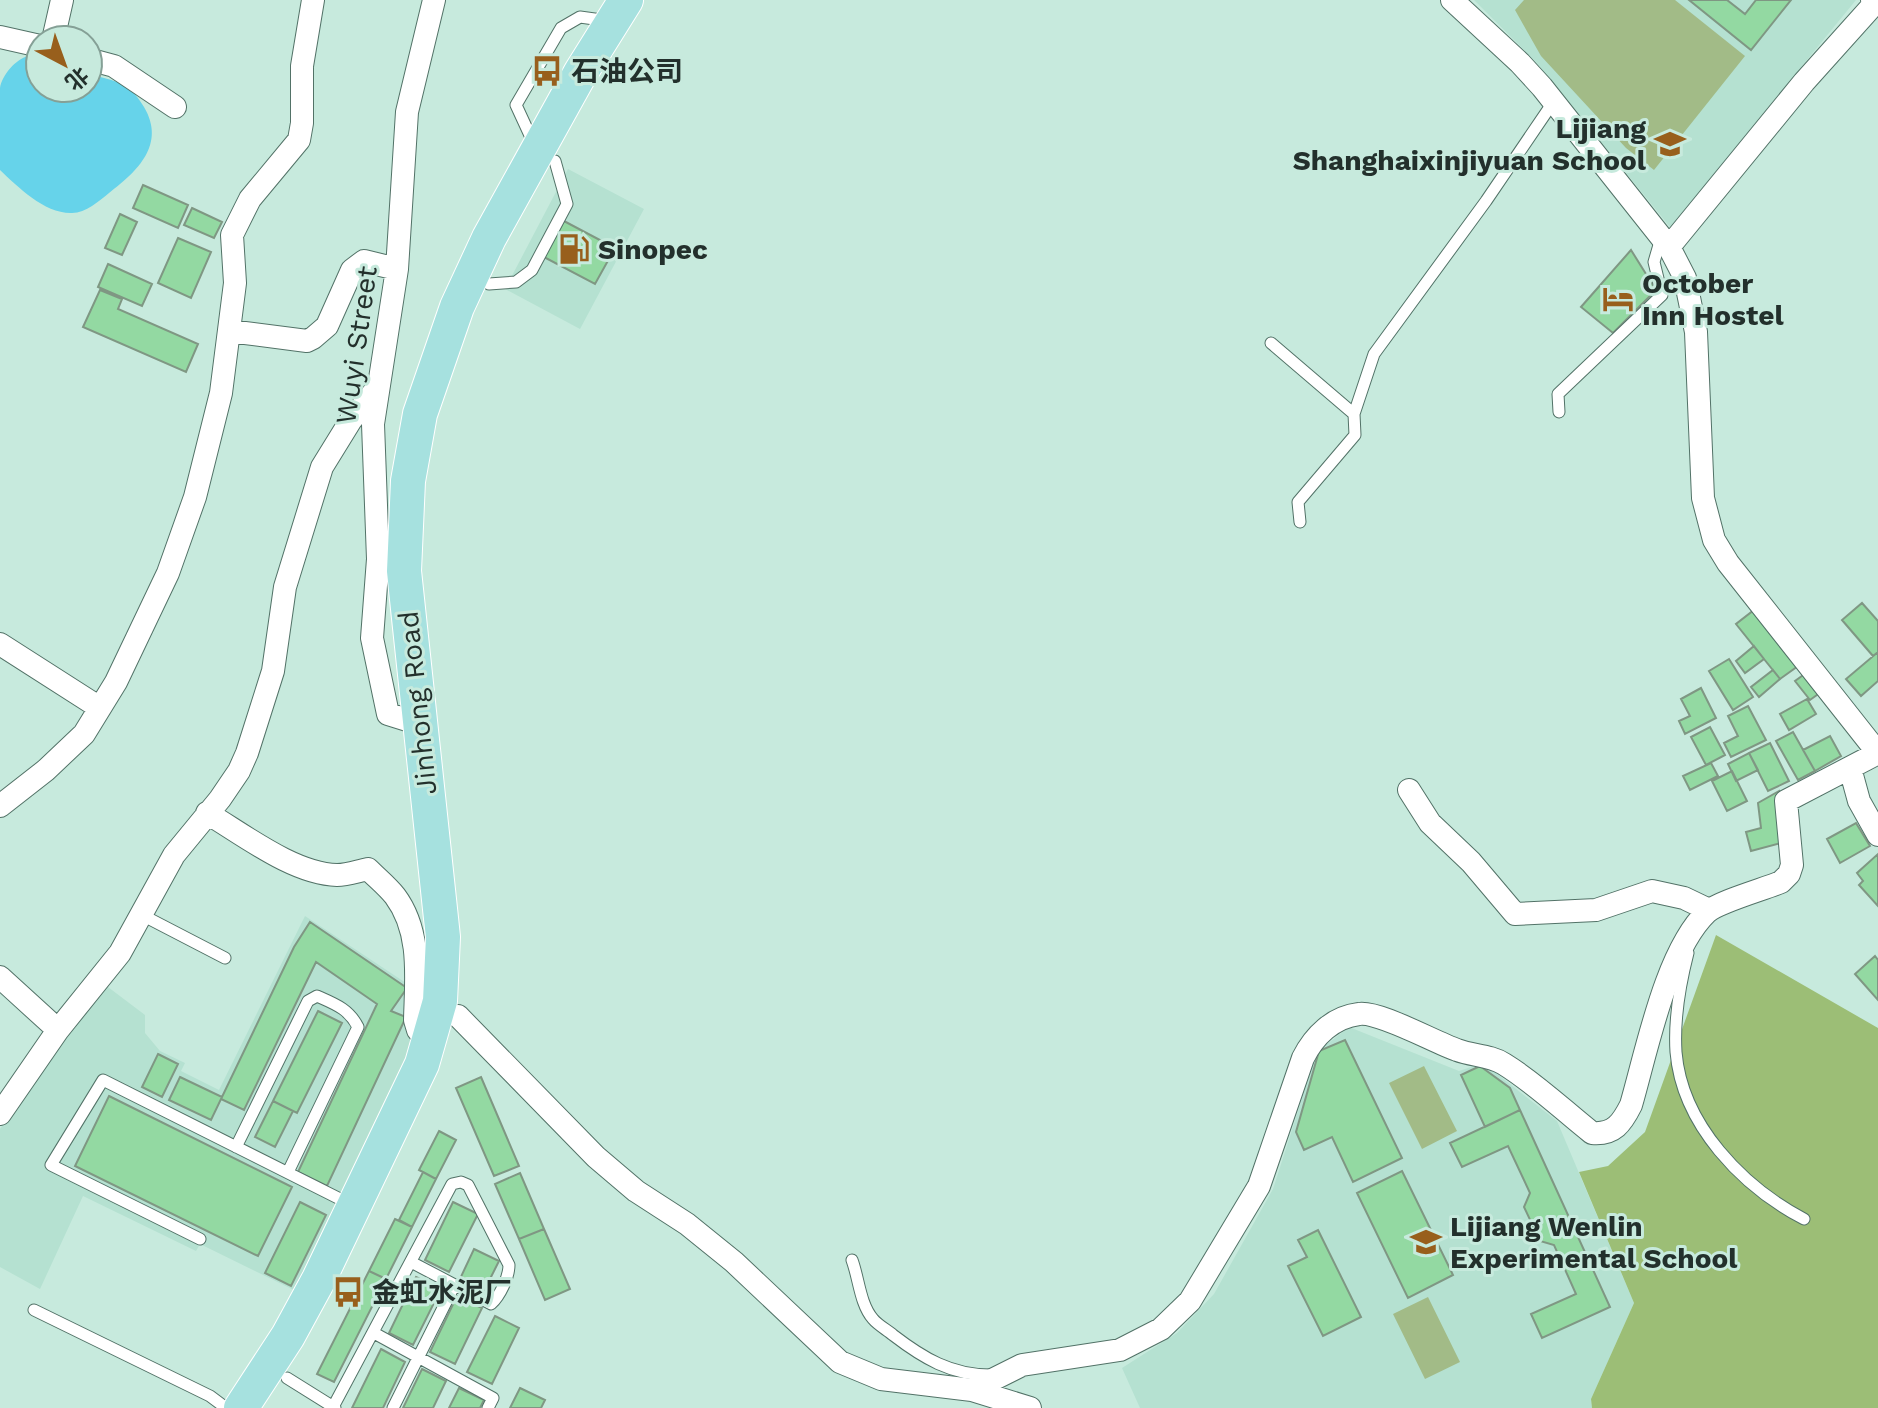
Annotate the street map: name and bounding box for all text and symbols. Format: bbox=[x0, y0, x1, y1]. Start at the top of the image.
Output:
north arrow bbox=[24, 24, 104, 104]
bus stop icon: 石油公司 bbox=[530, 54, 564, 88]
place label: 石油公司 bbox=[571, 55, 683, 88]
text: 北 bbox=[60, 62, 93, 95]
place label: Lijiang Shanghaixinjiyuan School bbox=[1293, 112, 1647, 177]
school or university icon: Lijiang Shanghaixinjiyuan School bbox=[1653, 127, 1687, 161]
fuel station icon: Sinopec bbox=[557, 232, 591, 266]
place label: Sinopec bbox=[598, 233, 708, 266]
street label: Wuyi Street bbox=[329, 264, 384, 426]
place label: October Inn Hostel bbox=[1642, 267, 1784, 332]
hotel icon: October Inn Hostel bbox=[1601, 282, 1635, 316]
street label: Jinhong Road bbox=[391, 609, 444, 797]
place label: Lijiang Wenlin Experimental School bbox=[1450, 1210, 1738, 1275]
school or university icon: Lijiang Wenlin Experimental School bbox=[1409, 1225, 1443, 1259]
bus stop icon: 金虹水泥厂 bbox=[331, 1275, 365, 1309]
place label: 金虹水泥厂 bbox=[372, 1276, 512, 1309]

